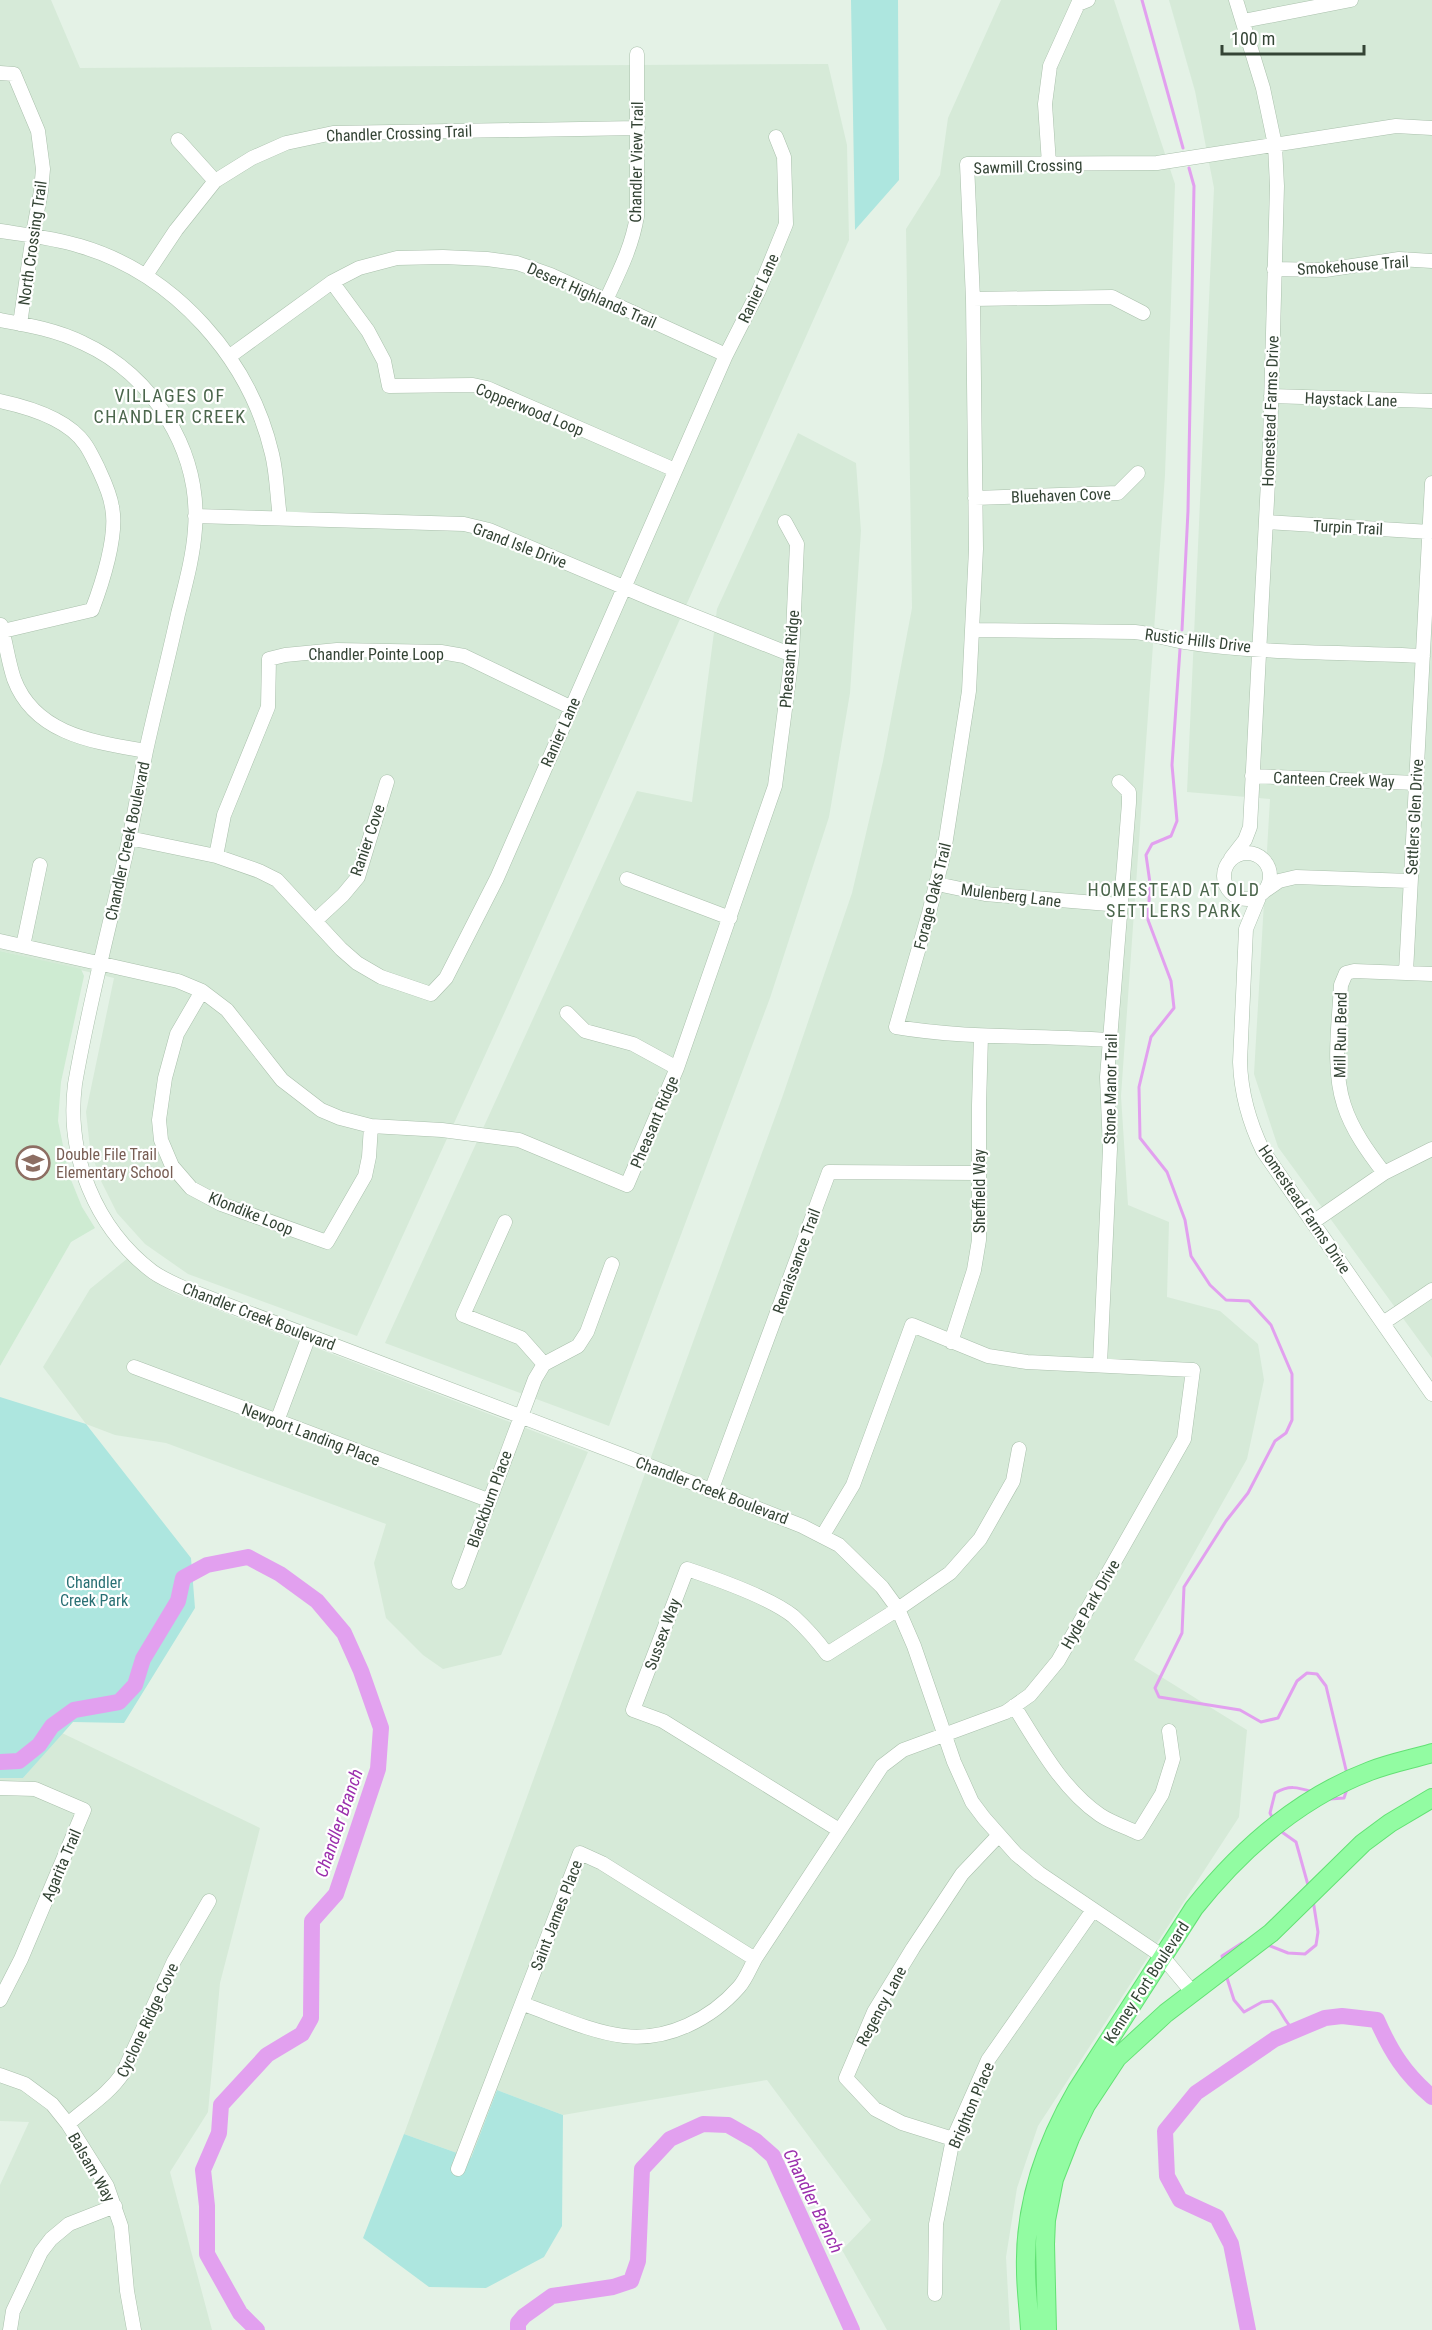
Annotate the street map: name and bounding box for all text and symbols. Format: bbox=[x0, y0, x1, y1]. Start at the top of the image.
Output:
scale bar bbox=[1222, 18, 1364, 56]
text: 100 m bbox=[1231, 28, 1275, 49]
street label: Chandler View Trail bbox=[626, 101, 647, 223]
street label: Chandler Crossing Trail bbox=[326, 121, 472, 146]
street label: Sawmill Crossing bbox=[973, 155, 1083, 178]
street label: North Crossing Trail bbox=[14, 179, 51, 307]
street label: Ranier Lane bbox=[734, 251, 783, 326]
street label: Smokehouse Trail bbox=[1297, 252, 1410, 279]
street label: Desert Highlands Trail bbox=[524, 258, 659, 332]
street label: Homestead Farms Drive bbox=[1258, 335, 1283, 487]
street label: Copperwood Loop bbox=[473, 379, 587, 440]
district label: VILLAGES OF CHANDLER CREEK bbox=[94, 385, 247, 427]
street label: Haystack Lane bbox=[1304, 388, 1398, 411]
street label: Bluehaven Cove bbox=[1011, 484, 1111, 507]
street label: Turpin Trail bbox=[1312, 516, 1384, 539]
street label: Grand Isle Drive bbox=[470, 519, 569, 572]
street label: Pheasant Ridge bbox=[776, 609, 803, 709]
street label: Rustic Hills Drive bbox=[1144, 625, 1252, 656]
street label: Chandler Pointe Loop bbox=[308, 645, 444, 664]
street label: Ranier Lane bbox=[537, 694, 584, 770]
street label: Settlers Glen Drive bbox=[1402, 758, 1427, 876]
street label: Chandler Creek Boulevard bbox=[101, 760, 154, 922]
street label: Canteen Creek Way bbox=[1273, 768, 1395, 791]
street label: Ranier Cove bbox=[346, 802, 389, 879]
street label: Forage Oaks Trail bbox=[910, 841, 955, 951]
district label: HOMESTEAD AT OLD SETTLERS PARK bbox=[1087, 879, 1261, 921]
street label: Mulenberg Lane bbox=[960, 880, 1062, 911]
street label: Mill Run Bend bbox=[1330, 992, 1351, 1078]
street label: Stone Manor Trail bbox=[1100, 1033, 1121, 1145]
street label: Pheasant Ridge bbox=[626, 1073, 682, 1171]
street label: Homestead Farms Drive bbox=[1254, 1141, 1355, 1277]
school or university icon: Double File Trail Elementary School bbox=[15, 1145, 51, 1181]
place label: Double File Trail Elementary School bbox=[56, 1145, 173, 1182]
street label: Sheffield Way bbox=[970, 1148, 989, 1233]
street label: Klondike Loop bbox=[206, 1188, 296, 1239]
street label: Renaissance Trail bbox=[769, 1206, 824, 1316]
street label: Chandler Creek Boulevard bbox=[180, 1279, 338, 1354]
street label: Newport Landing Place bbox=[239, 1399, 383, 1470]
street label: Blackburn Place bbox=[463, 1448, 516, 1550]
street label: Chandler Creek Boulevard bbox=[633, 1453, 791, 1528]
street label: Hyde Park Drive bbox=[1057, 1556, 1124, 1652]
park label: Chandler Creek Park bbox=[60, 1573, 129, 1610]
street label: Sussex Way bbox=[641, 1595, 684, 1673]
water label: Chandler Branch bbox=[310, 1766, 367, 1880]
street label: Agarita Trail bbox=[38, 1826, 85, 1904]
street label: Saint James Place bbox=[527, 1857, 586, 1973]
street label: Kenney Fort Boulevard bbox=[1100, 1918, 1193, 2047]
street label: Cyclone Ridge Cove bbox=[113, 1960, 182, 2080]
street label: Regency Lane bbox=[853, 1963, 910, 2049]
street label: Brighton Place bbox=[945, 2059, 998, 2151]
street label: Balsam Way bbox=[64, 2129, 119, 2206]
water label: Chandler Branch bbox=[779, 2145, 848, 2256]

